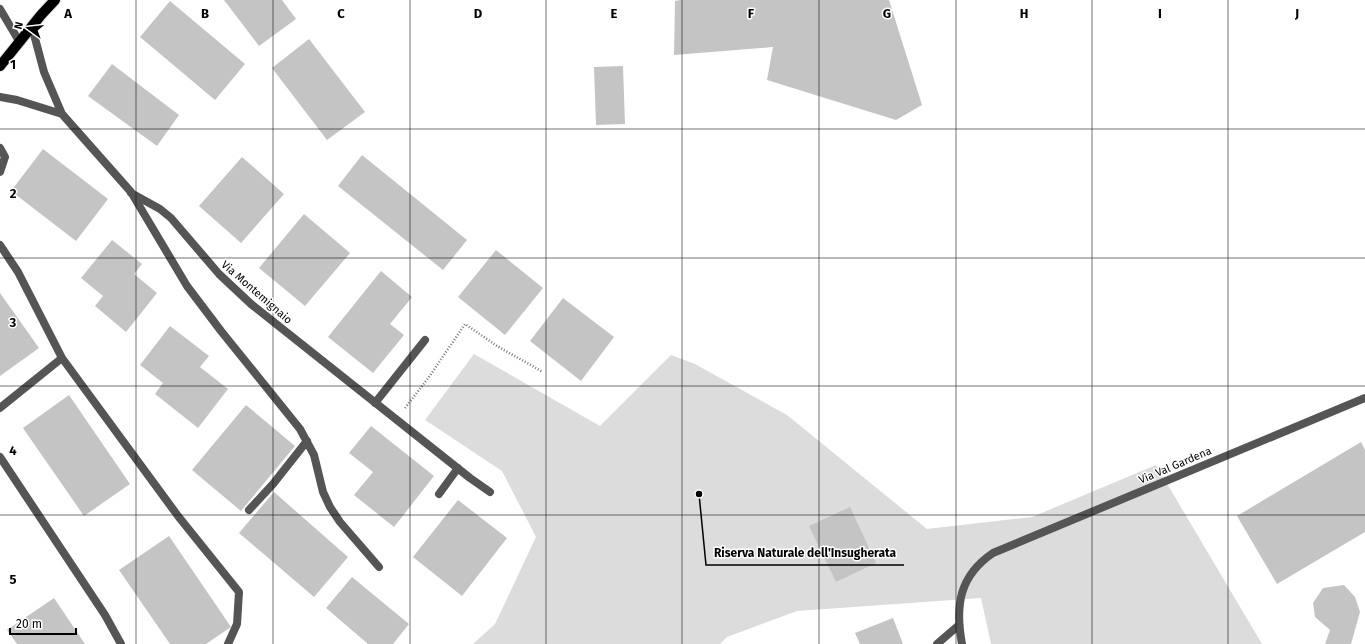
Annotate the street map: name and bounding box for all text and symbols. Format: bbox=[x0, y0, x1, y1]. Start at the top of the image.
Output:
text: A bbox=[63, 6, 72, 21]
text: B bbox=[201, 6, 209, 21]
text: C bbox=[337, 6, 345, 21]
text: D bbox=[474, 6, 483, 21]
text: E bbox=[611, 6, 618, 21]
text: F bbox=[748, 6, 755, 21]
text: G bbox=[883, 6, 891, 21]
text: H bbox=[1020, 6, 1028, 21]
text: I bbox=[1158, 6, 1162, 21]
text: J bbox=[1294, 6, 1299, 21]
north arrow bbox=[8, 8, 48, 48]
text: N bbox=[12, 20, 26, 31]
text: 1 bbox=[10, 57, 16, 72]
text: 2 bbox=[10, 186, 17, 201]
street label: Via Montemignaio bbox=[219, 258, 295, 327]
text: 3 bbox=[9, 315, 17, 330]
text: 4 bbox=[9, 443, 17, 458]
street label: Via Val Gardena bbox=[1137, 444, 1213, 487]
callout: Riserva Naturale dell'Insugherata bbox=[706, 541, 904, 565]
text: Riserva Naturale dell'Insugherata bbox=[714, 546, 896, 560]
text: 5 bbox=[10, 572, 17, 587]
scale bar bbox=[10, 610, 76, 636]
text: 20 m bbox=[16, 617, 42, 631]

